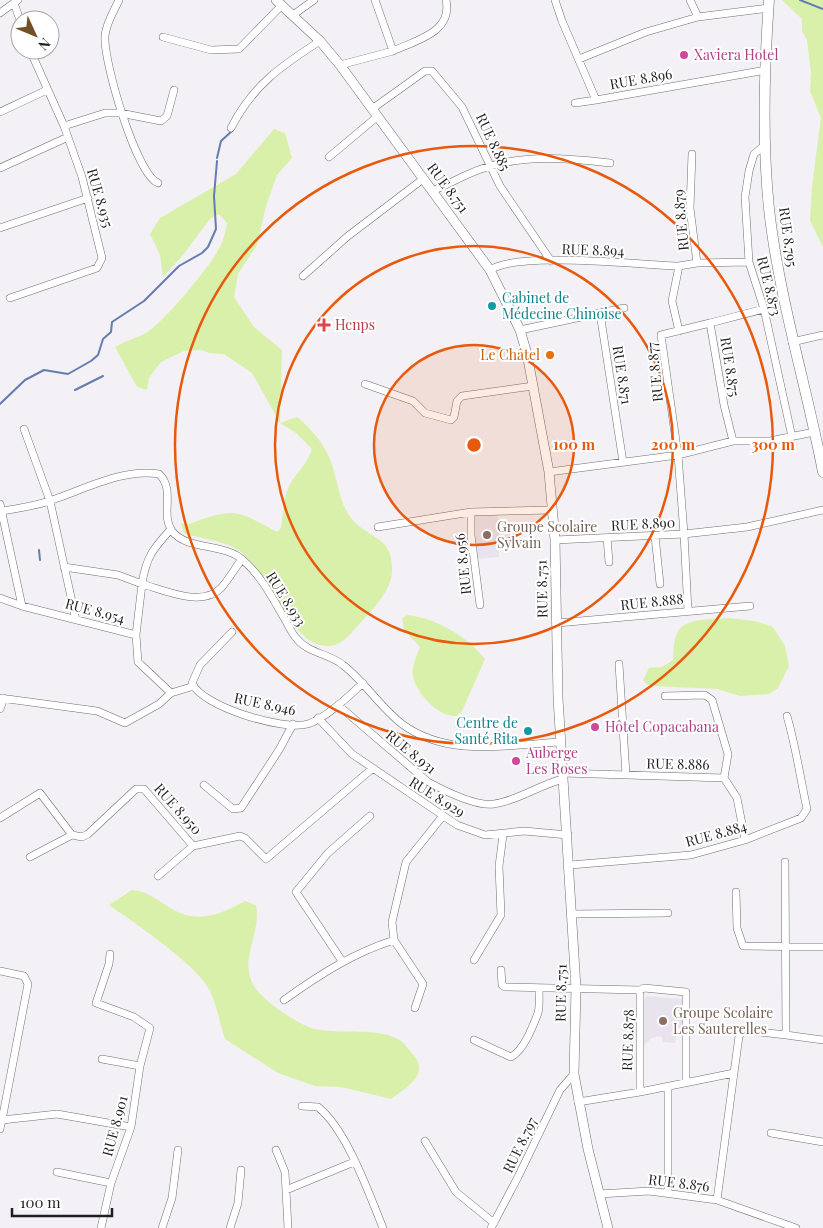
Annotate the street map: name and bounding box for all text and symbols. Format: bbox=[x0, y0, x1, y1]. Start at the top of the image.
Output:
north arrow bbox=[10, 10, 60, 60]
text: N bbox=[34, 34, 55, 55]
place label: Xaviera Hotel bbox=[694, 45, 778, 64]
marker: Xaviera Hotel bbox=[678, 49, 690, 61]
street label: RUE 8.896 bbox=[608, 64, 674, 93]
street label: RUE 8.885 bbox=[472, 110, 515, 174]
street label: RUE 8.751 bbox=[423, 159, 473, 217]
street label: RUE 8.935 bbox=[83, 166, 118, 230]
street label: RUE 8.879 bbox=[668, 189, 693, 251]
street label: RUE 8.795 bbox=[775, 206, 802, 268]
street label: RUE 8.894 bbox=[561, 239, 625, 260]
street label: RUE 8.873 bbox=[753, 254, 786, 318]
place label: Cabinet de Médecine Chinoise bbox=[502, 288, 622, 323]
marker: Cabinet de Médecine Chinoise bbox=[486, 300, 498, 312]
place label: Hcnps bbox=[335, 315, 375, 334]
marker: Hcnps bbox=[317, 318, 331, 332]
street label: RUE 8.875 bbox=[716, 336, 745, 398]
street label: RUE 8.877 bbox=[642, 341, 667, 403]
street label: RUE 8.871 bbox=[608, 344, 637, 406]
place label: Le Châtel bbox=[480, 345, 540, 364]
marker: Le Châtel bbox=[544, 349, 556, 361]
text: 100 m bbox=[553, 434, 596, 454]
text: 200 m bbox=[651, 434, 696, 454]
text: 300 m bbox=[751, 434, 795, 454]
centre of rings bbox=[465, 436, 483, 454]
street label: RUE 8.890 bbox=[610, 512, 676, 535]
place label: Groupe Scolaire Sylvain bbox=[497, 517, 597, 552]
marker: Groupe Scolaire Sylvain bbox=[481, 529, 493, 541]
street label: RUE 8.956 bbox=[450, 532, 475, 596]
street label: RUE 8.751 bbox=[531, 560, 552, 618]
street label: RUE 8.933 bbox=[262, 568, 311, 630]
street label: RUE 8.888 bbox=[620, 589, 684, 614]
street label: RUE 8.954 bbox=[63, 593, 127, 628]
street label: RUE 8.946 bbox=[233, 688, 298, 719]
place label: Centre de Santé Rita bbox=[454, 713, 518, 748]
place label: Hôtel Copacabana bbox=[605, 717, 719, 736]
marker: Hôtel Copacabana bbox=[589, 721, 601, 733]
street label: RUE 8.931 bbox=[382, 725, 441, 778]
marker: Centre de Santé Rita bbox=[522, 725, 534, 737]
place label: Auberge Les Roses bbox=[525, 743, 587, 778]
street label: RUE 8.886 bbox=[646, 753, 710, 774]
marker: Auberge Les Roses bbox=[510, 755, 522, 767]
street label: RUE 8.929 bbox=[406, 772, 469, 821]
street label: RUE 8.950 bbox=[150, 779, 206, 838]
street label: RUE 8.884 bbox=[683, 816, 749, 851]
street label: RUE 8.751 bbox=[550, 964, 571, 1022]
place label: Groupe Scolaire Les Sauterelles bbox=[673, 1003, 773, 1038]
street label: RUE 8.878 bbox=[617, 1009, 638, 1071]
marker: Groupe Scolaire Les Sauterelles bbox=[657, 1015, 669, 1027]
street label: RUE 8.901 bbox=[97, 1093, 132, 1158]
street label: RUE 8.797 bbox=[498, 1113, 541, 1176]
street label: RUE 8.876 bbox=[647, 1169, 711, 1196]
scale bar bbox=[12, 1186, 112, 1218]
text: 100 m bbox=[20, 1192, 61, 1212]

